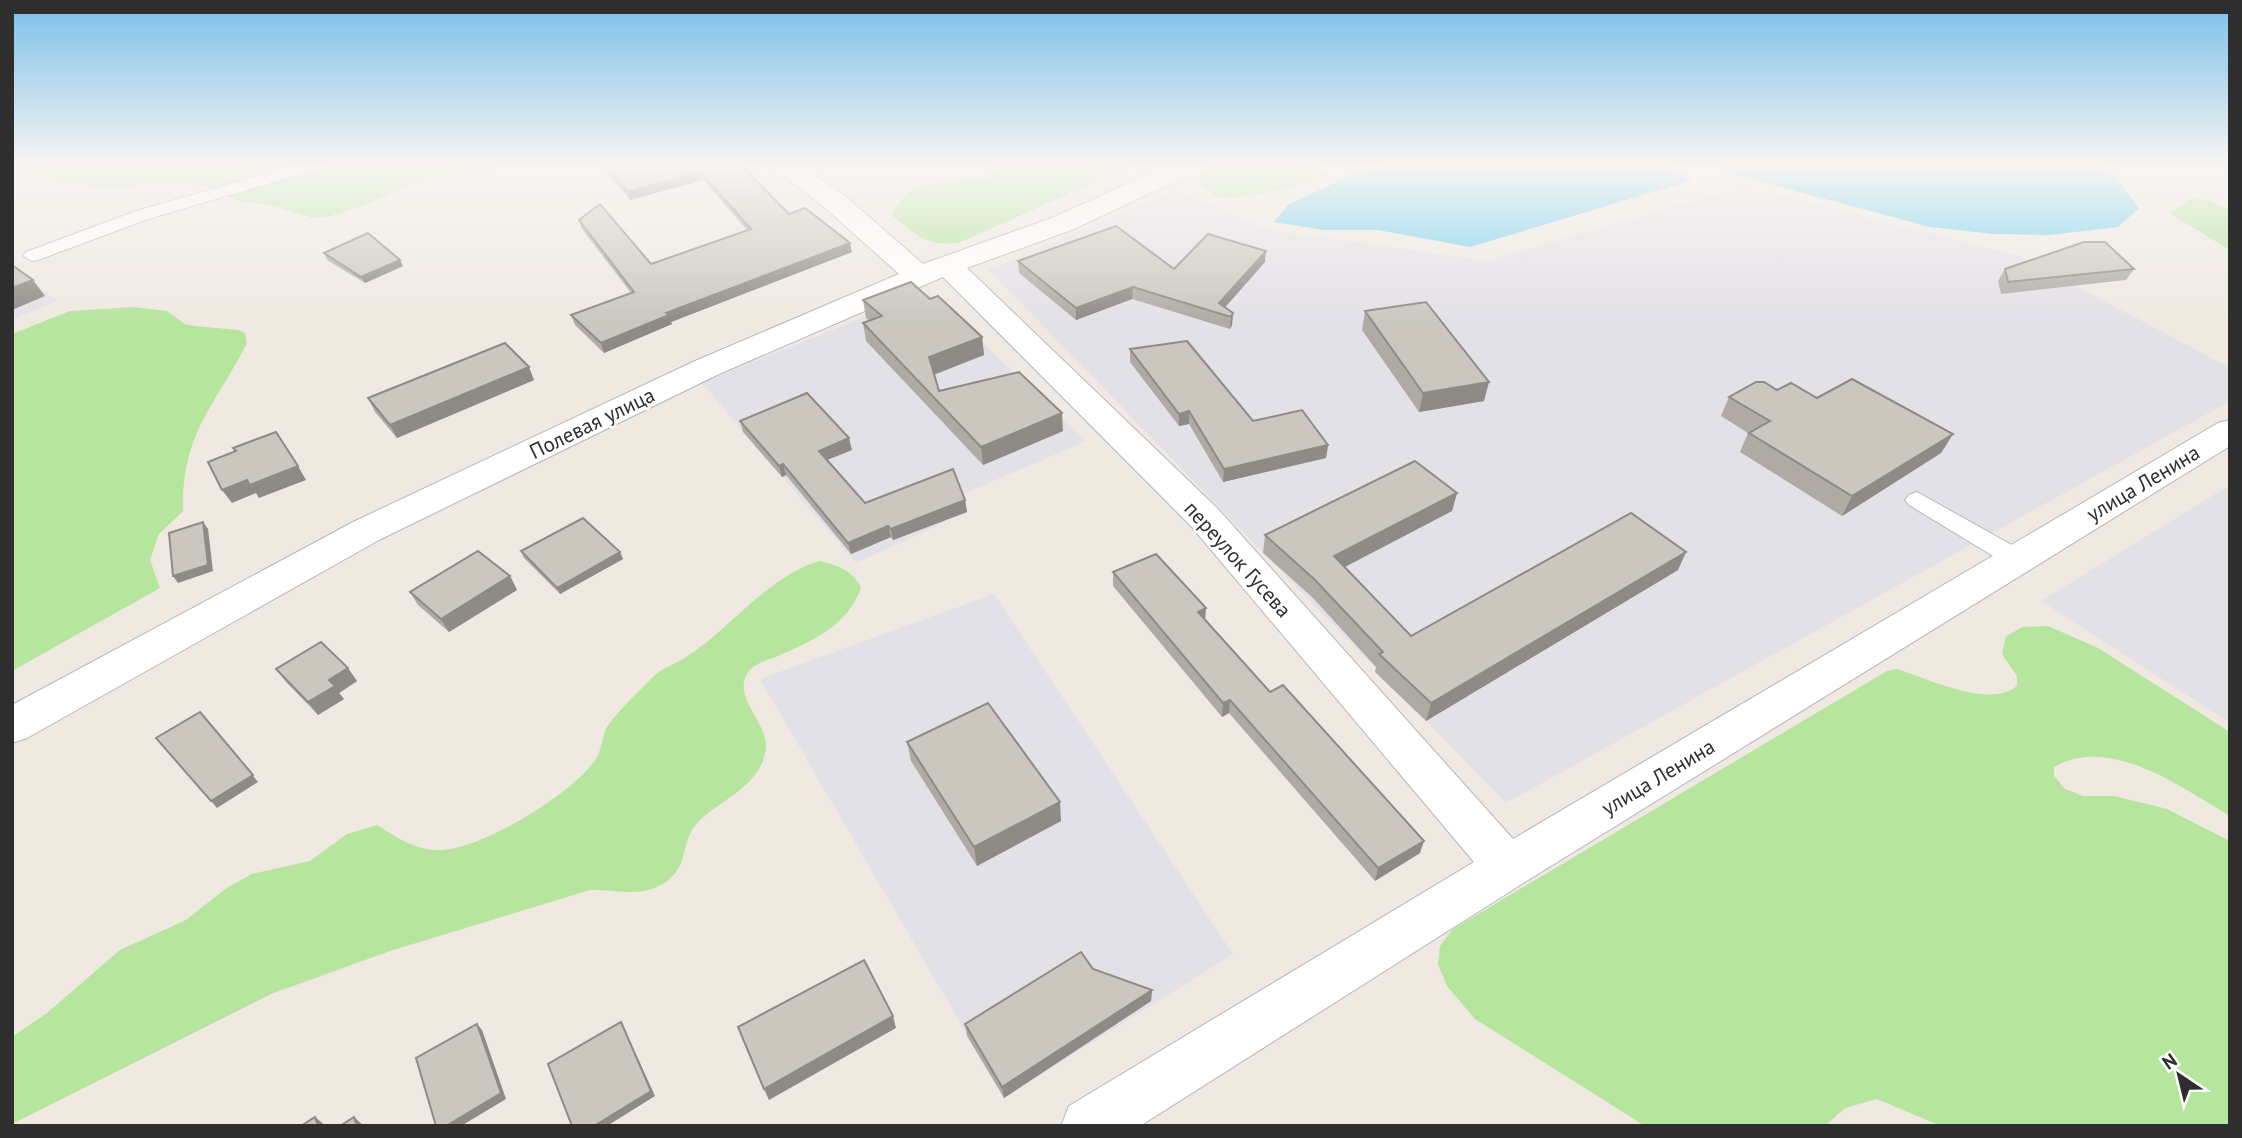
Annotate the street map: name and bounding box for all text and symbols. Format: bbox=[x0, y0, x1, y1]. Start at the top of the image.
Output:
street label: Полевая улица bbox=[525, 381, 659, 465]
street label: улица Ленина bbox=[2082, 439, 2204, 527]
street label: переулок Гусева bbox=[1179, 495, 1297, 623]
street label: улица Ленина bbox=[1597, 733, 1719, 821]
north arrow bbox=[2144, 1040, 2214, 1110]
text: N bbox=[2157, 1048, 2181, 1074]

